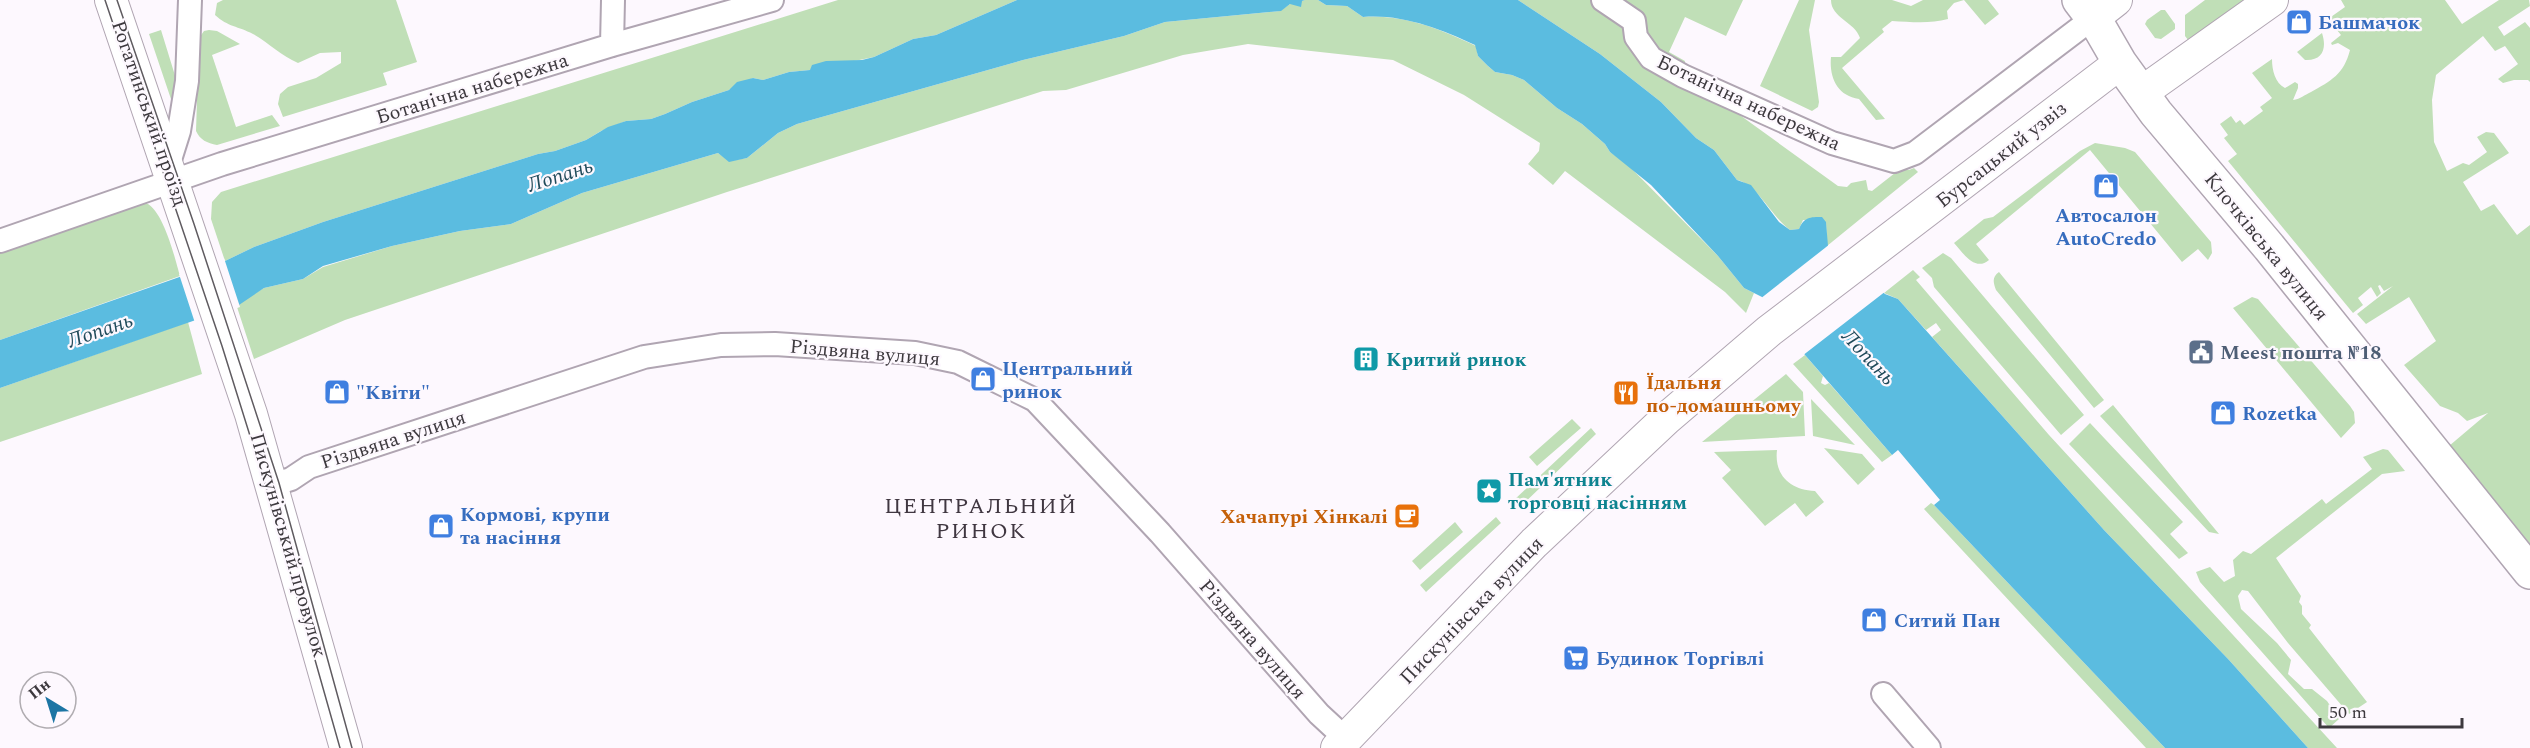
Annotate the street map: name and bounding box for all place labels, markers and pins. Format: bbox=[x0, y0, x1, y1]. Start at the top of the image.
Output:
shop icon: Башмачок bbox=[2284, 7, 2314, 37]
place label: Башмачок bbox=[2318, 8, 2420, 38]
shop icon: Автосалон AutoCredo bbox=[2091, 171, 2121, 201]
place label: Автосалон AutoCredo bbox=[2055, 201, 2157, 254]
public building icon: Meest пошта №18 bbox=[2186, 337, 2216, 367]
place label: Meest пошта №18 bbox=[2220, 338, 2382, 368]
building icon: Критий ринок bbox=[1351, 344, 1381, 374]
place label: Критий ринок bbox=[1386, 345, 1526, 375]
place label: Центральний ринок bbox=[1002, 354, 1133, 407]
shop icon: Центральний ринок bbox=[968, 364, 998, 394]
place label: Їдальня по-домашньому bbox=[1646, 368, 1802, 421]
shop icon: "Квіти" bbox=[322, 377, 352, 407]
place label: "Квіти" bbox=[356, 378, 430, 408]
restaurant icon: Їдальня по-домашньому bbox=[1611, 378, 1641, 408]
shop icon: Rozetka bbox=[2208, 398, 2238, 428]
place label: Rozetka bbox=[2242, 399, 2318, 429]
place label: Пам'ятник торговці насінням bbox=[1508, 465, 1687, 518]
place icon: Пам'ятник торговці насінням bbox=[1474, 476, 1504, 506]
place label: Кормові, крупи та насіння bbox=[460, 500, 610, 553]
cafe icon: Хачапурі Хінкалі bbox=[1392, 501, 1422, 531]
place label: Хачапурі Хінкалі bbox=[1220, 502, 1388, 532]
shop icon: Кормові, крупи та насіння bbox=[426, 511, 456, 541]
shop icon: Ситий Пан bbox=[1859, 605, 1889, 635]
place label: Ситий Пан bbox=[1894, 606, 2001, 636]
supermarket icon: Будинок Торгівлі bbox=[1561, 643, 1591, 673]
place label: Будинок Торгівлі bbox=[1596, 644, 1764, 674]

